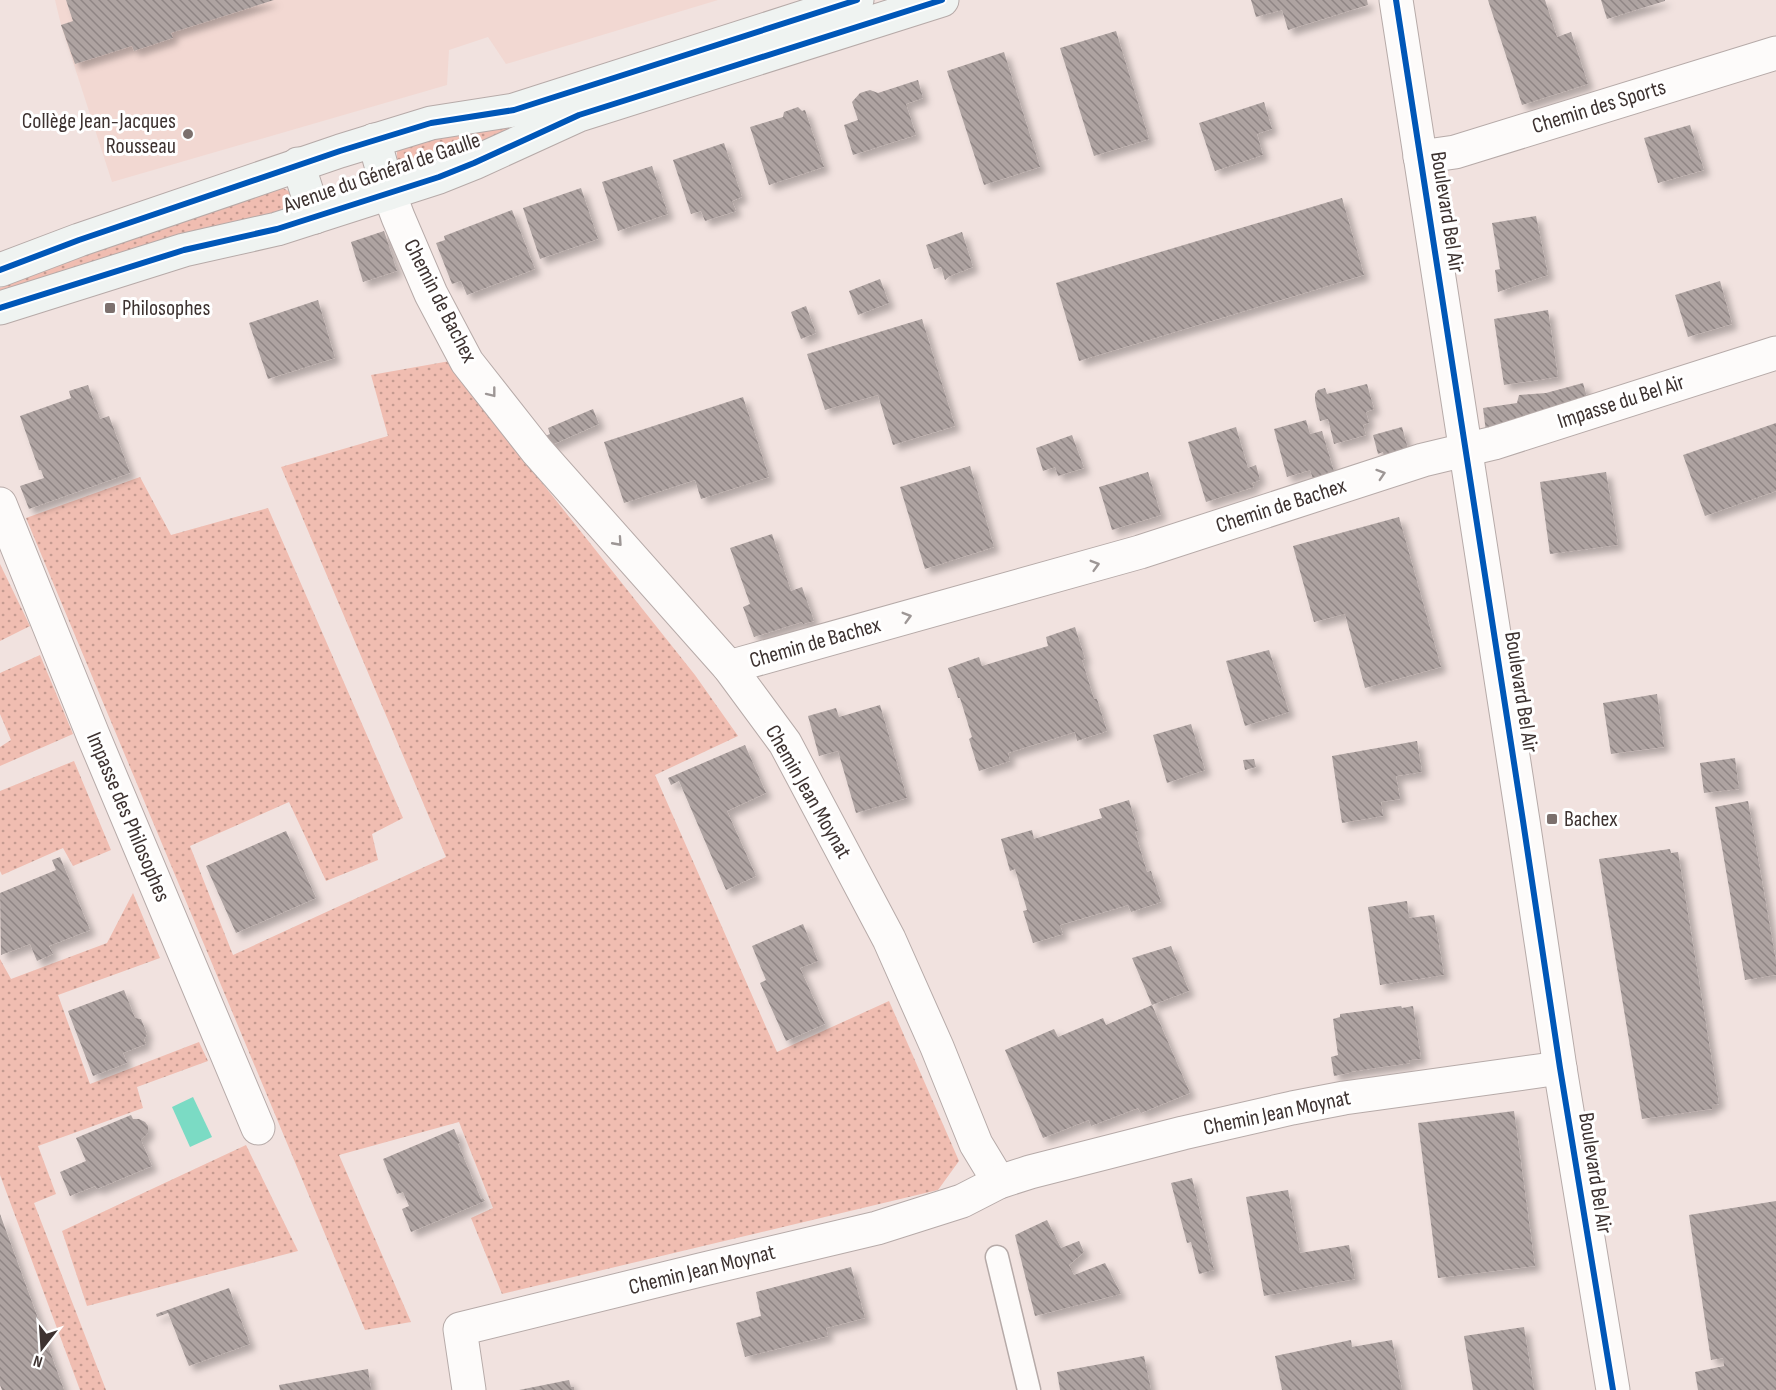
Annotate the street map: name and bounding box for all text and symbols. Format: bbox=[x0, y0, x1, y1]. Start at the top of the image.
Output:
street label: Chemin des Sports bbox=[1529, 74, 1669, 140]
place label: Collège Jean-Jacques Rousseau bbox=[22, 108, 176, 160]
marker: Collège Jean-Jacques Rousseau bbox=[181, 127, 195, 141]
street label: Avenue du Général de Gaulle bbox=[279, 127, 484, 220]
street label: Boulevard Bel Air bbox=[1424, 150, 1470, 274]
street label: Chemin de Bachex bbox=[397, 235, 483, 368]
place label: Philosophes bbox=[122, 295, 210, 322]
marker: Philosophes bbox=[103, 301, 117, 315]
street label: Impasse du Bel Air bbox=[1554, 369, 1688, 435]
one-way arrow bbox=[485, 387, 496, 398]
one-way arrow bbox=[1375, 469, 1386, 481]
street label: Chemin de Bachex bbox=[1213, 472, 1350, 540]
one-way arrow bbox=[611, 535, 622, 546]
one-way arrow bbox=[1089, 560, 1100, 572]
street label: Chemin de Bachex bbox=[746, 611, 884, 675]
one-way arrow bbox=[901, 612, 912, 624]
street label: Boulevard Bel Air bbox=[1498, 630, 1544, 754]
street label: Chemin Jean Moynat bbox=[759, 720, 857, 864]
street label: Impasse des Philosophes bbox=[80, 728, 176, 906]
place label: Bachex bbox=[1564, 806, 1618, 833]
marker: Bachex bbox=[1545, 812, 1559, 826]
street label: Chemin Jean Moynat bbox=[1201, 1084, 1353, 1142]
street label: Boulevard Bel Air bbox=[1572, 1111, 1618, 1235]
street label: Chemin Jean Moynat bbox=[626, 1239, 778, 1301]
north arrow bbox=[12, 1318, 72, 1378]
text: N bbox=[31, 1351, 45, 1371]

